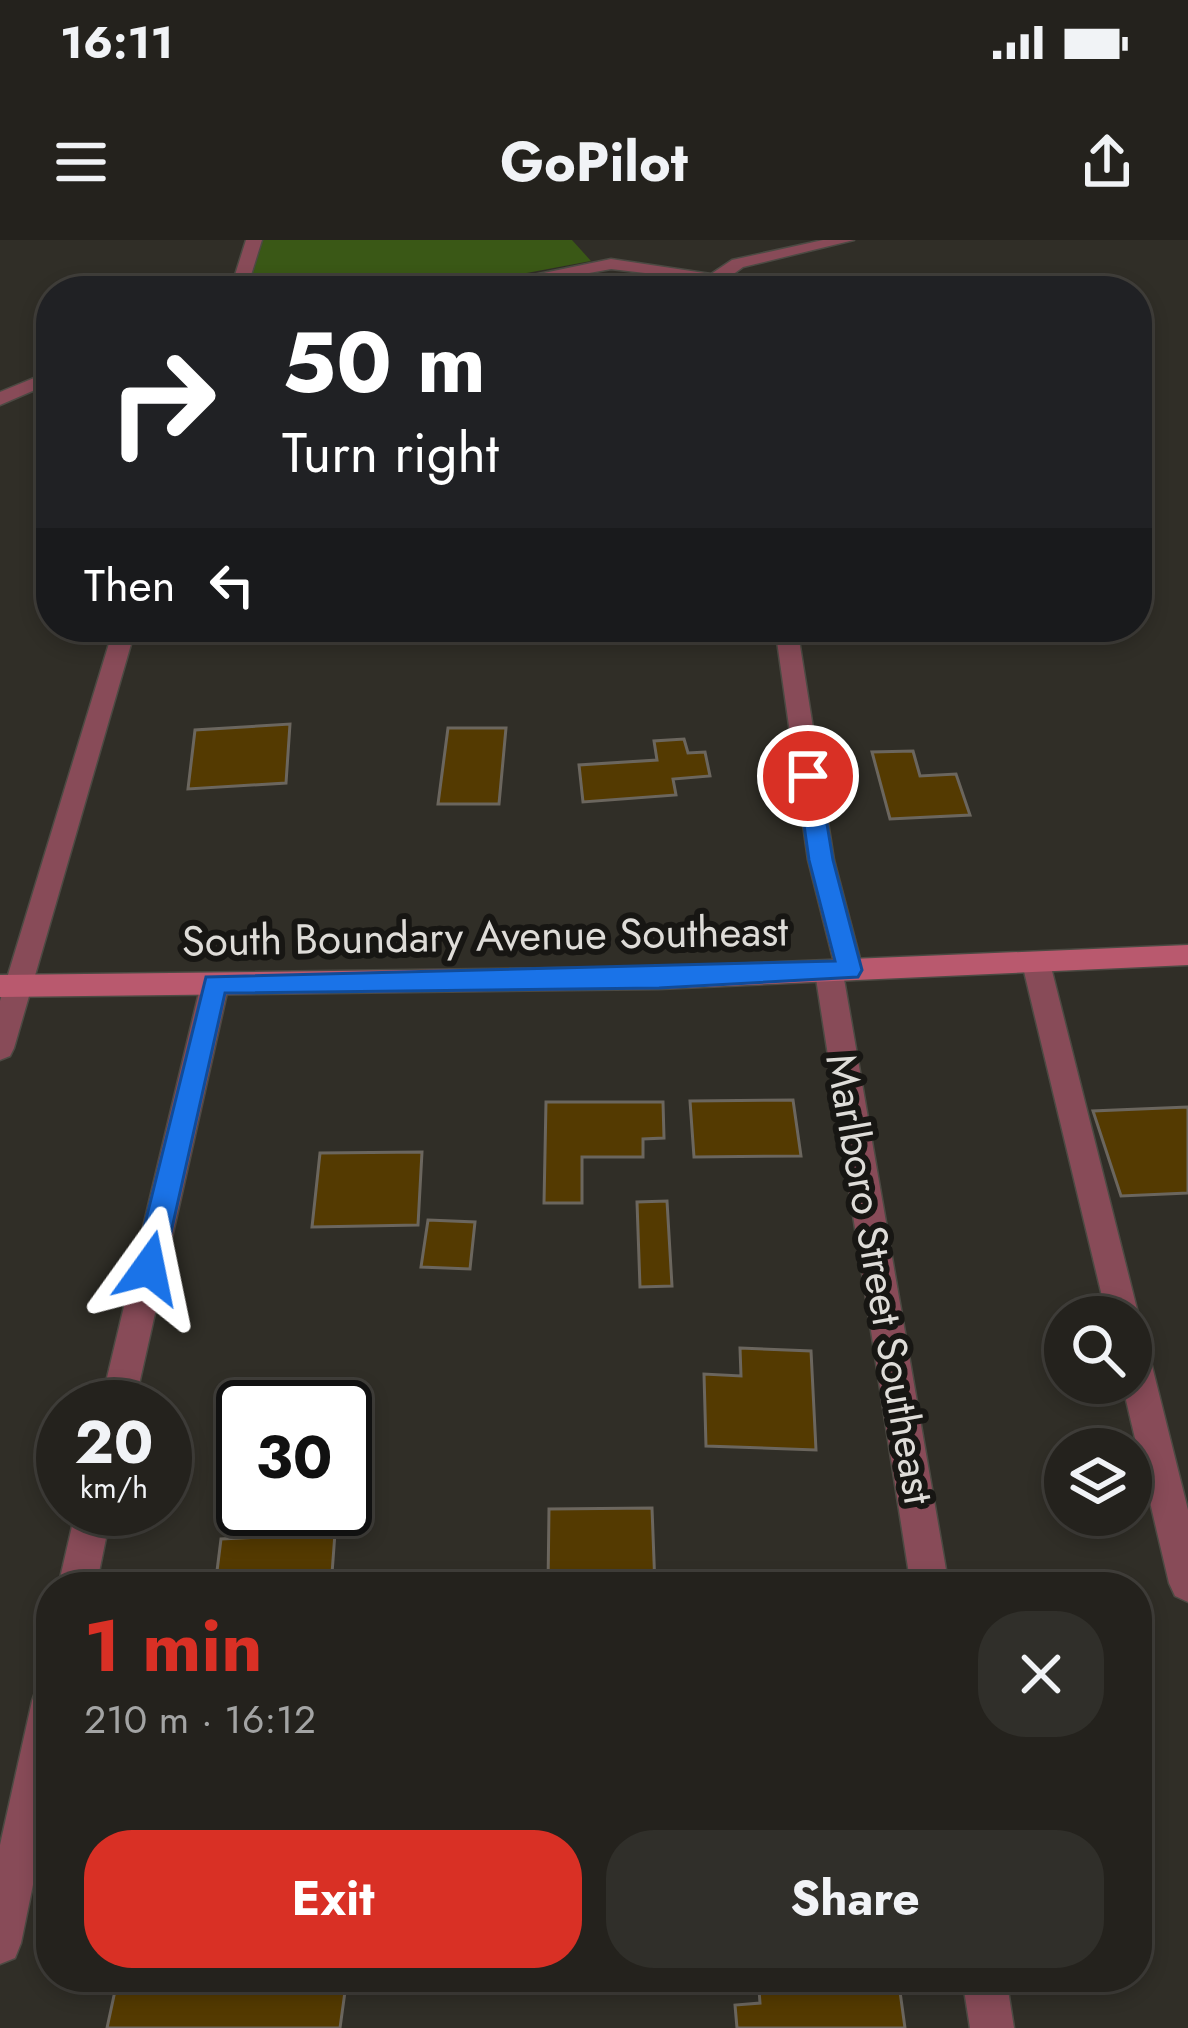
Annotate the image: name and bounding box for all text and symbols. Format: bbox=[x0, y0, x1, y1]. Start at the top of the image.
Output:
text: 16:11 bbox=[60, 10, 173, 75]
text: GoPilot bbox=[500, 123, 688, 201]
icon: menu bbox=[48, 129, 114, 195]
icon: share bbox=[1074, 129, 1140, 195]
text: 50 m bbox=[282, 302, 486, 424]
icon: right bbox=[84, 324, 240, 480]
text: Turn right bbox=[282, 414, 499, 492]
icon: left bbox=[199, 552, 265, 618]
text: Then bbox=[84, 553, 175, 618]
pin bbox=[757, 725, 859, 827]
icon: arrive bbox=[775, 743, 841, 809]
street label: South Boundary Avenue Southeast bbox=[181, 900, 789, 972]
street label: Marlboro Street Southeast bbox=[810, 1049, 950, 1509]
position arrow bbox=[86, 1205, 212, 1331]
map controls bbox=[1044, 1296, 1152, 1536]
button: search bbox=[1044, 1296, 1152, 1404]
speed limit sign: 30 bbox=[216, 1380, 372, 1536]
text: 20 bbox=[74, 1399, 154, 1486]
button: layers bbox=[1044, 1428, 1152, 1536]
text: km/h bbox=[80, 1466, 148, 1509]
text: 1 min bbox=[84, 1594, 263, 1698]
button: close bbox=[978, 1611, 1104, 1737]
text: 210 m · 16:12 bbox=[84, 1691, 316, 1748]
button: Exit bbox=[84, 1830, 582, 1968]
button: Share bbox=[606, 1830, 1104, 1968]

